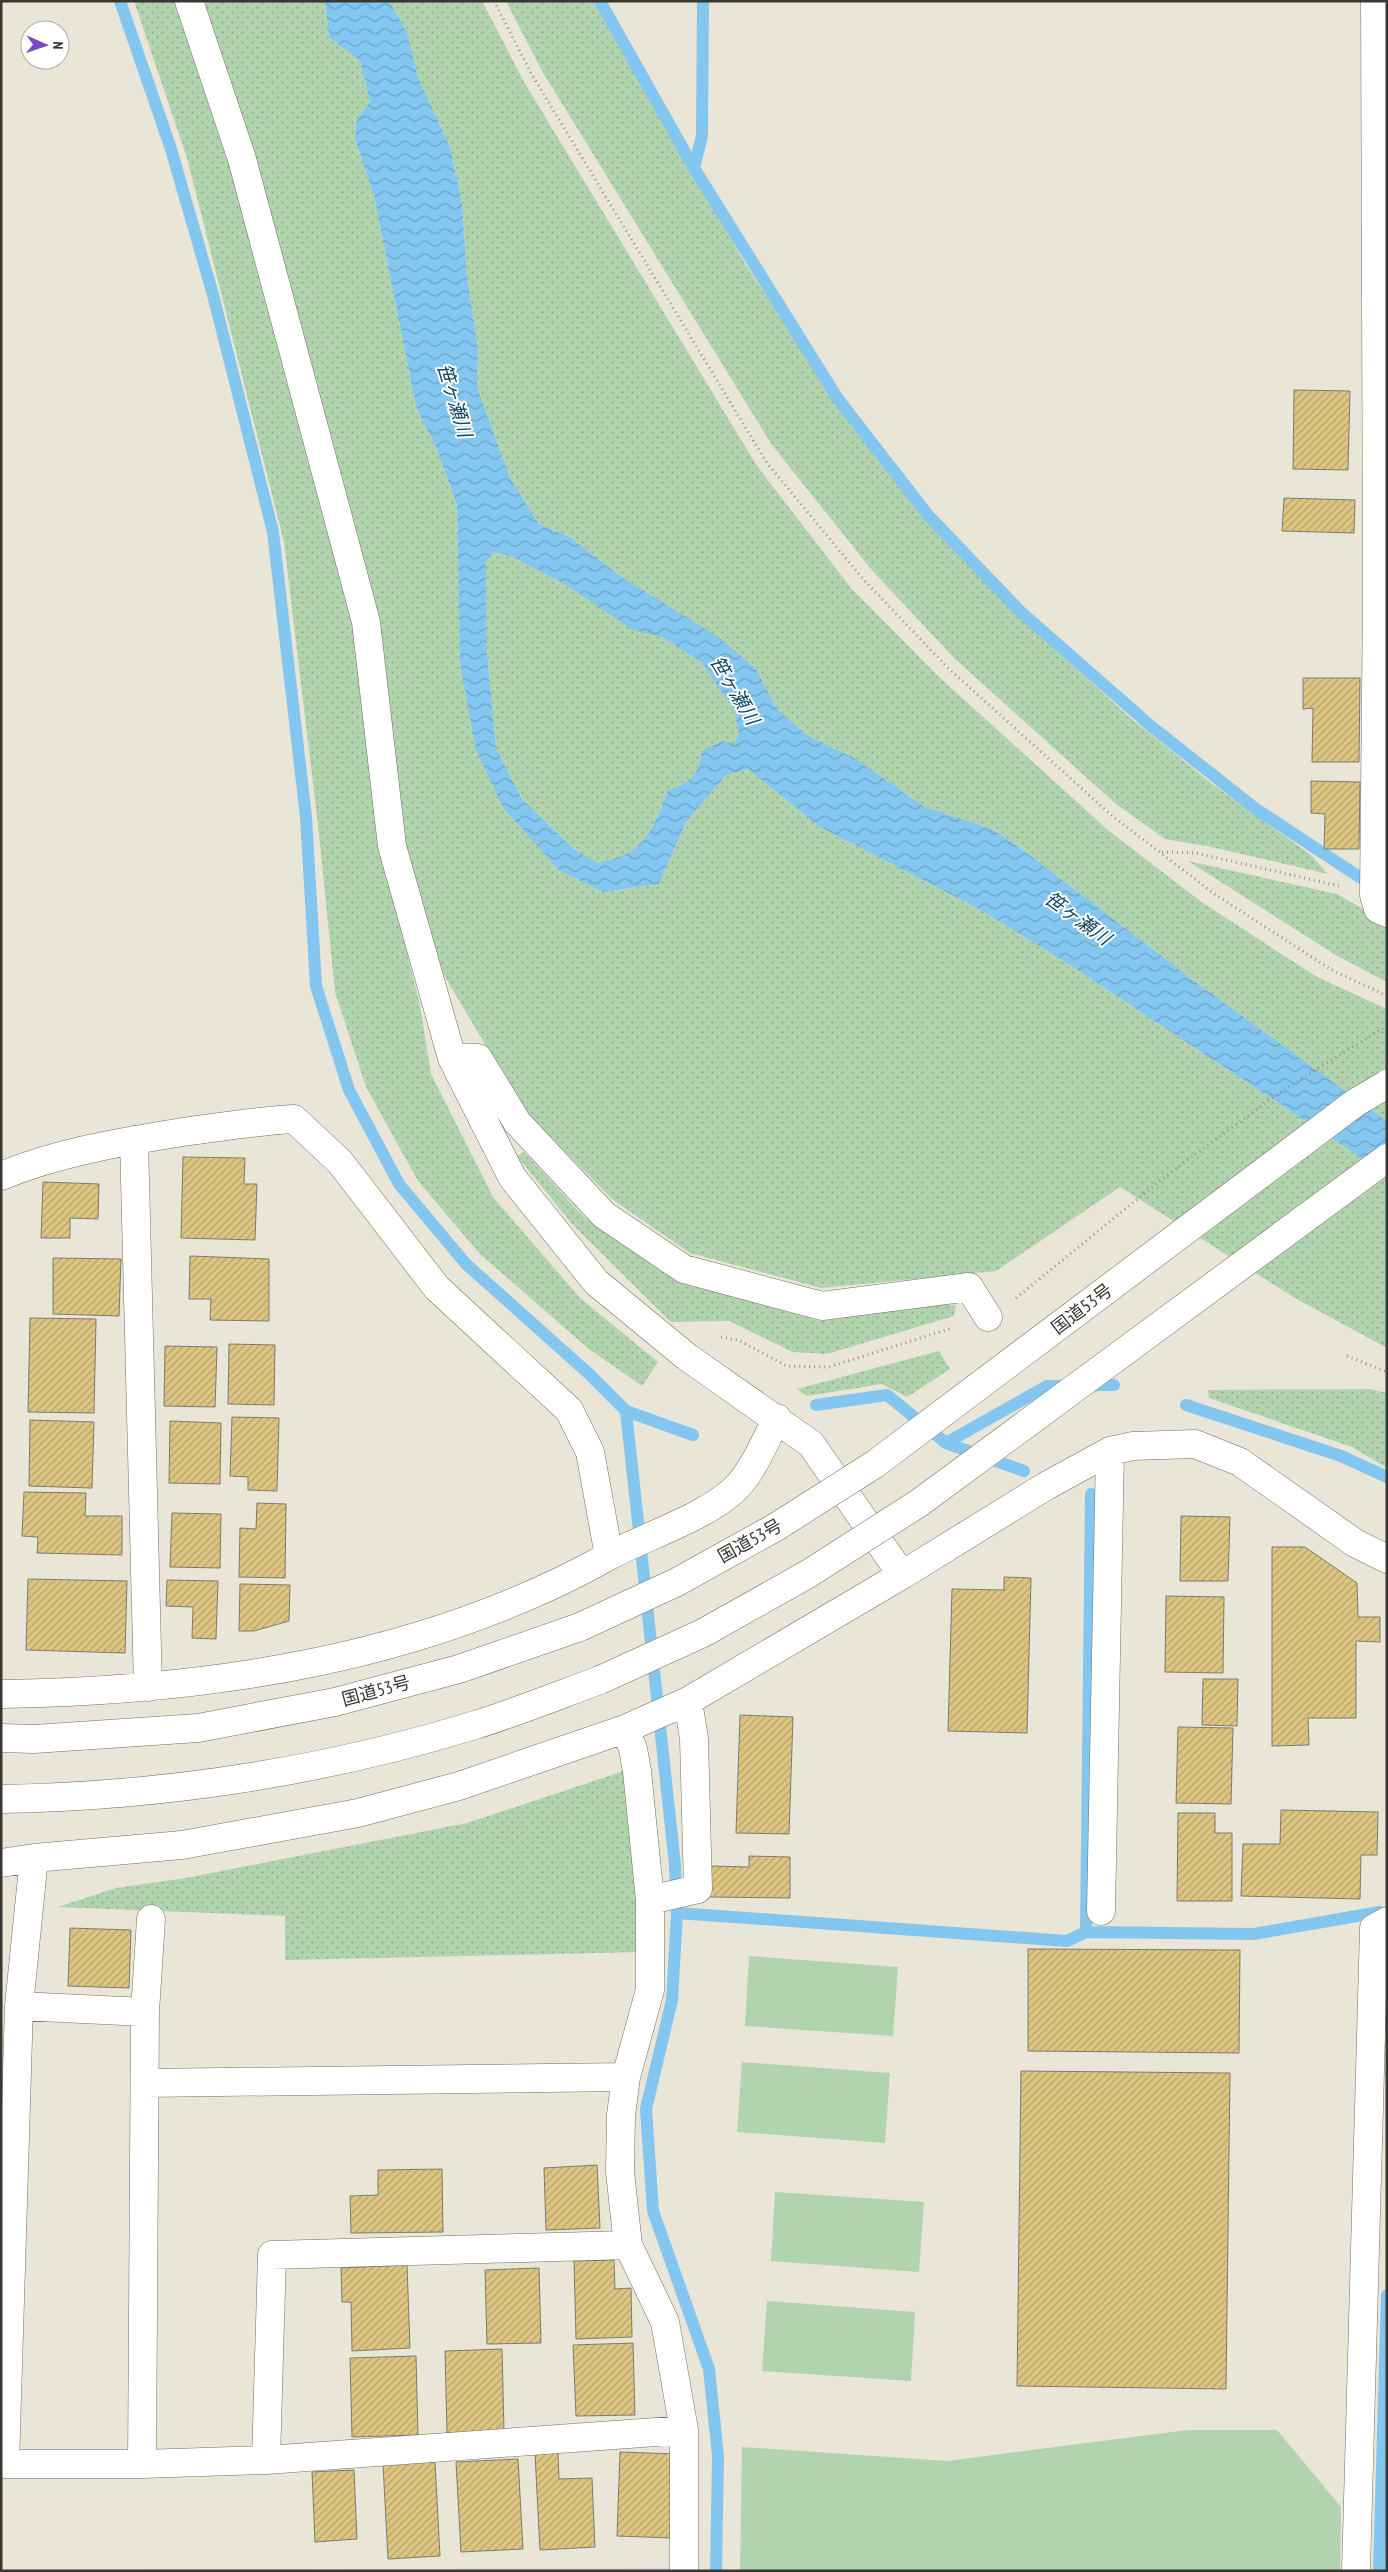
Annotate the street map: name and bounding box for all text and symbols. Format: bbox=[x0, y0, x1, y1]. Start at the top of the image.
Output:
north arrow bbox=[20, 20, 70, 70]
text: N bbox=[49, 41, 67, 50]
water label: 笹ヶ瀬川 bbox=[432, 360, 478, 442]
water label: 笹ヶ瀬川 bbox=[705, 651, 766, 730]
water label: 笹ヶ瀬川 bbox=[1040, 886, 1117, 951]
street label: 国道53号 bbox=[1047, 1278, 1117, 1339]
street label: 国道53号 bbox=[713, 1513, 786, 1568]
street label: 国道53号 bbox=[339, 1670, 413, 1711]

